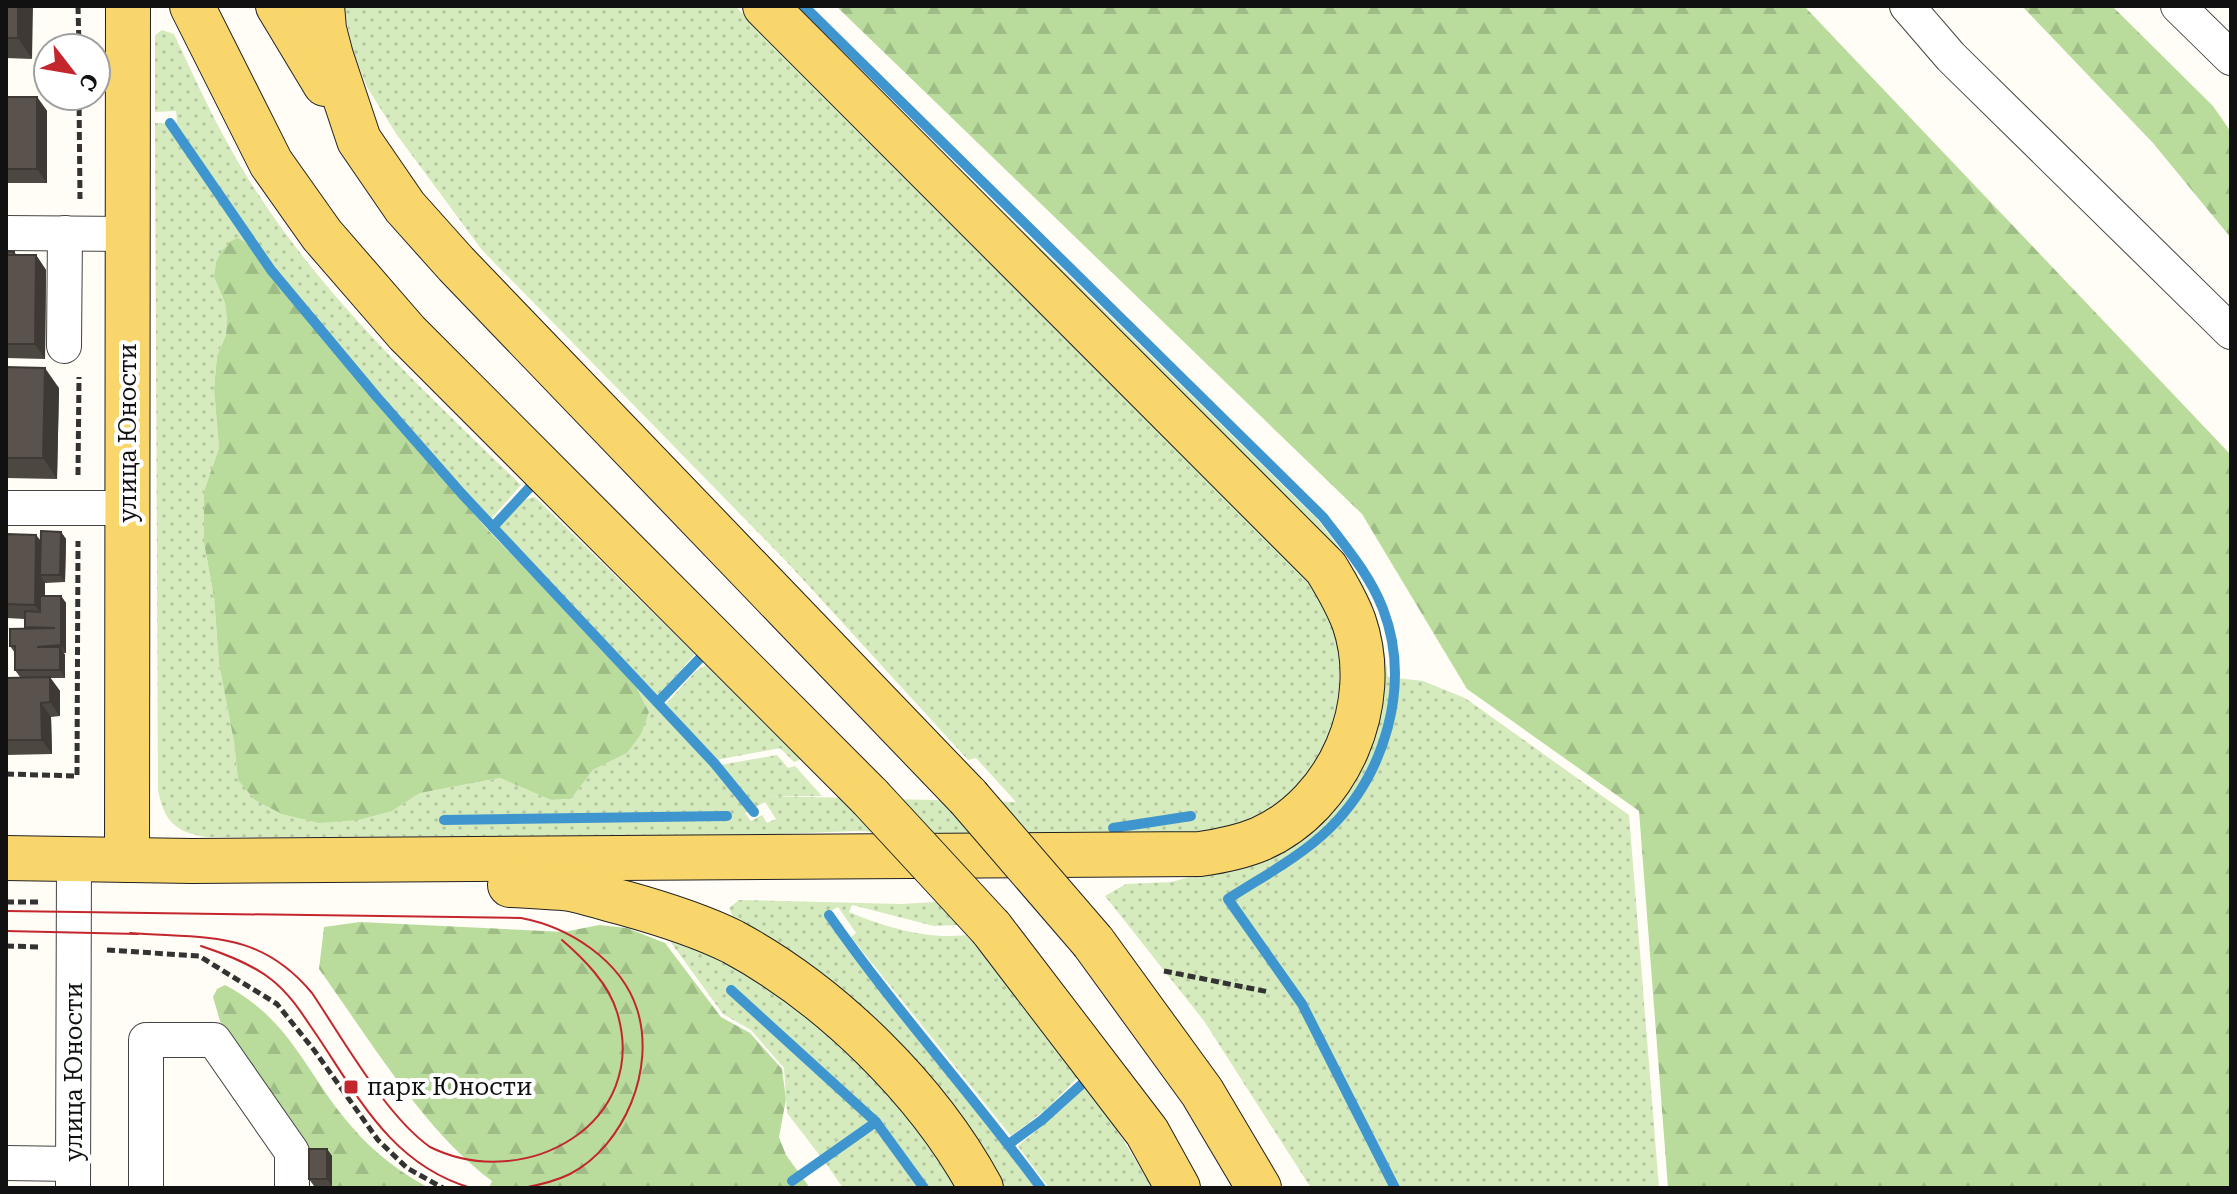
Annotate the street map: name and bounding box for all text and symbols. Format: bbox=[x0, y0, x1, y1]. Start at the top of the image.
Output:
north arrow bbox=[32, 32, 112, 112]
text: С bbox=[74, 69, 103, 95]
street label: улица Юности bbox=[114, 343, 142, 523]
street label: улица Юности bbox=[60, 982, 88, 1162]
place label: парк Юности bbox=[367, 1073, 532, 1101]
marker: парк Юности bbox=[342, 1078, 360, 1096]

